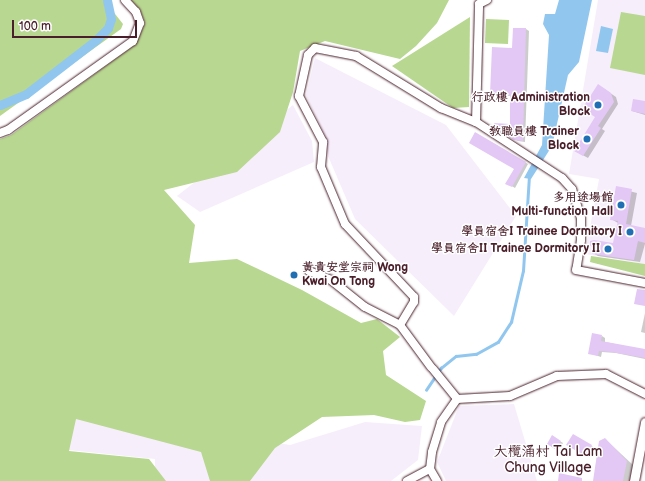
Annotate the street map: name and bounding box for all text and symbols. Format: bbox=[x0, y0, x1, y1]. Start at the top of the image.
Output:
scale bar bbox=[14, 12, 139, 38]
text: 100 m bbox=[19, 19, 51, 34]
place label: 行政樓 Administration Block bbox=[472, 91, 590, 119]
marker: 行政樓 Administration Block bbox=[593, 100, 603, 110]
place label: 教職員樓 Trainer Block bbox=[489, 125, 579, 153]
marker: 教職員樓 Trainer Block bbox=[582, 134, 592, 144]
place label: 多用途場館 Multi-function Hall bbox=[511, 191, 613, 219]
marker: 多用途場館 Multi-function Hall bbox=[616, 200, 626, 210]
place label: 學員宿舍I Trainee Dormitory I bbox=[461, 225, 622, 239]
marker: 學員宿舍I Trainee Dormitory I bbox=[625, 227, 635, 237]
place label: 學員宿舍II Trainee Dormitory II bbox=[431, 242, 600, 256]
marker: 學員宿舍II Trainee Dormitory II bbox=[603, 244, 613, 254]
place label: 黃貴安堂宗祠 Wong Kwai On Tong bbox=[302, 261, 408, 289]
marker: 黃貴安堂宗祠 Wong Kwai On Tong bbox=[289, 270, 299, 280]
district label: 大欖涌村 Tai Lam Chung Village bbox=[494, 444, 602, 476]

